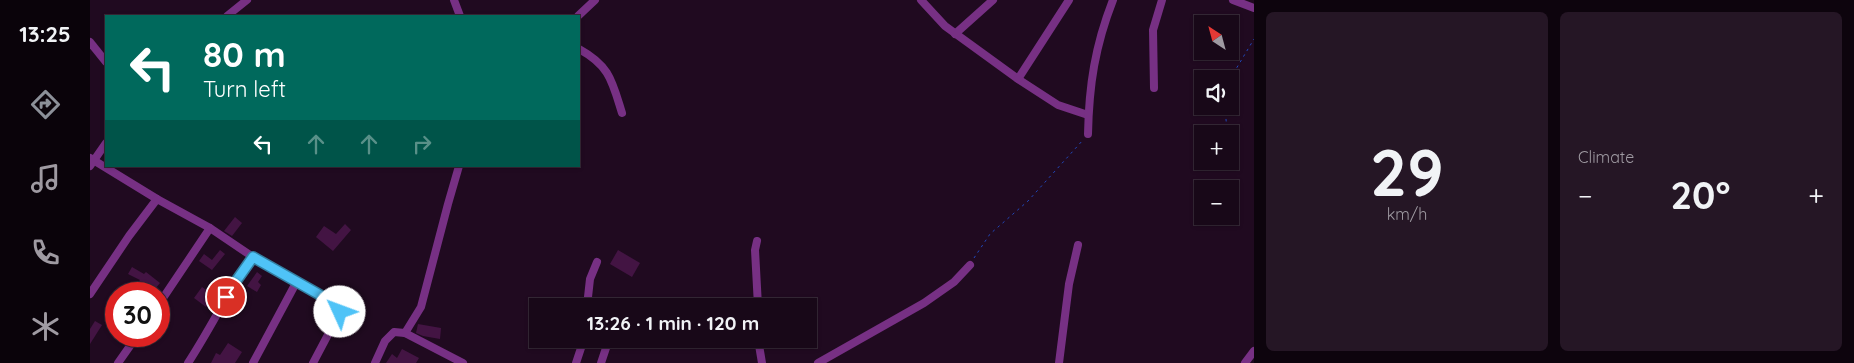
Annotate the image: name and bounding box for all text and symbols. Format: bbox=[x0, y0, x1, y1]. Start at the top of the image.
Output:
north arrow bbox=[1194, 15, 1239, 60]
map controls bbox=[1194, 15, 1239, 225]
text: 13:25 bbox=[19, 20, 71, 48]
text: 80 m bbox=[203, 32, 286, 76]
icon: left bbox=[120, 35, 185, 100]
button: sound bbox=[1194, 70, 1239, 115]
text: Turn left bbox=[203, 75, 286, 103]
icon: directions bbox=[28, 87, 63, 122]
button: + bbox=[1194, 125, 1239, 170]
icon: left bbox=[249, 130, 277, 158]
icon: ahead bbox=[302, 130, 330, 158]
icon: ahead bbox=[355, 130, 383, 158]
icon: right bbox=[408, 130, 436, 158]
text: 29 bbox=[1370, 131, 1444, 212]
text: Climate bbox=[1578, 147, 1634, 167]
icon: music bbox=[28, 161, 63, 196]
text: 20° bbox=[1670, 171, 1730, 219]
text: − bbox=[1578, 178, 1593, 213]
text: + bbox=[1808, 178, 1824, 213]
button: − bbox=[1194, 180, 1239, 225]
text: km/h bbox=[1387, 204, 1427, 224]
icon: phone bbox=[28, 235, 63, 270]
pin bbox=[205, 276, 247, 318]
speed limit sign: 30 bbox=[105, 282, 170, 347]
icon: arrive bbox=[212, 283, 240, 311]
position arrow bbox=[313, 285, 365, 337]
icon: climate bbox=[28, 309, 63, 344]
text: 13:26 · 1 min · 120 m bbox=[587, 311, 759, 335]

